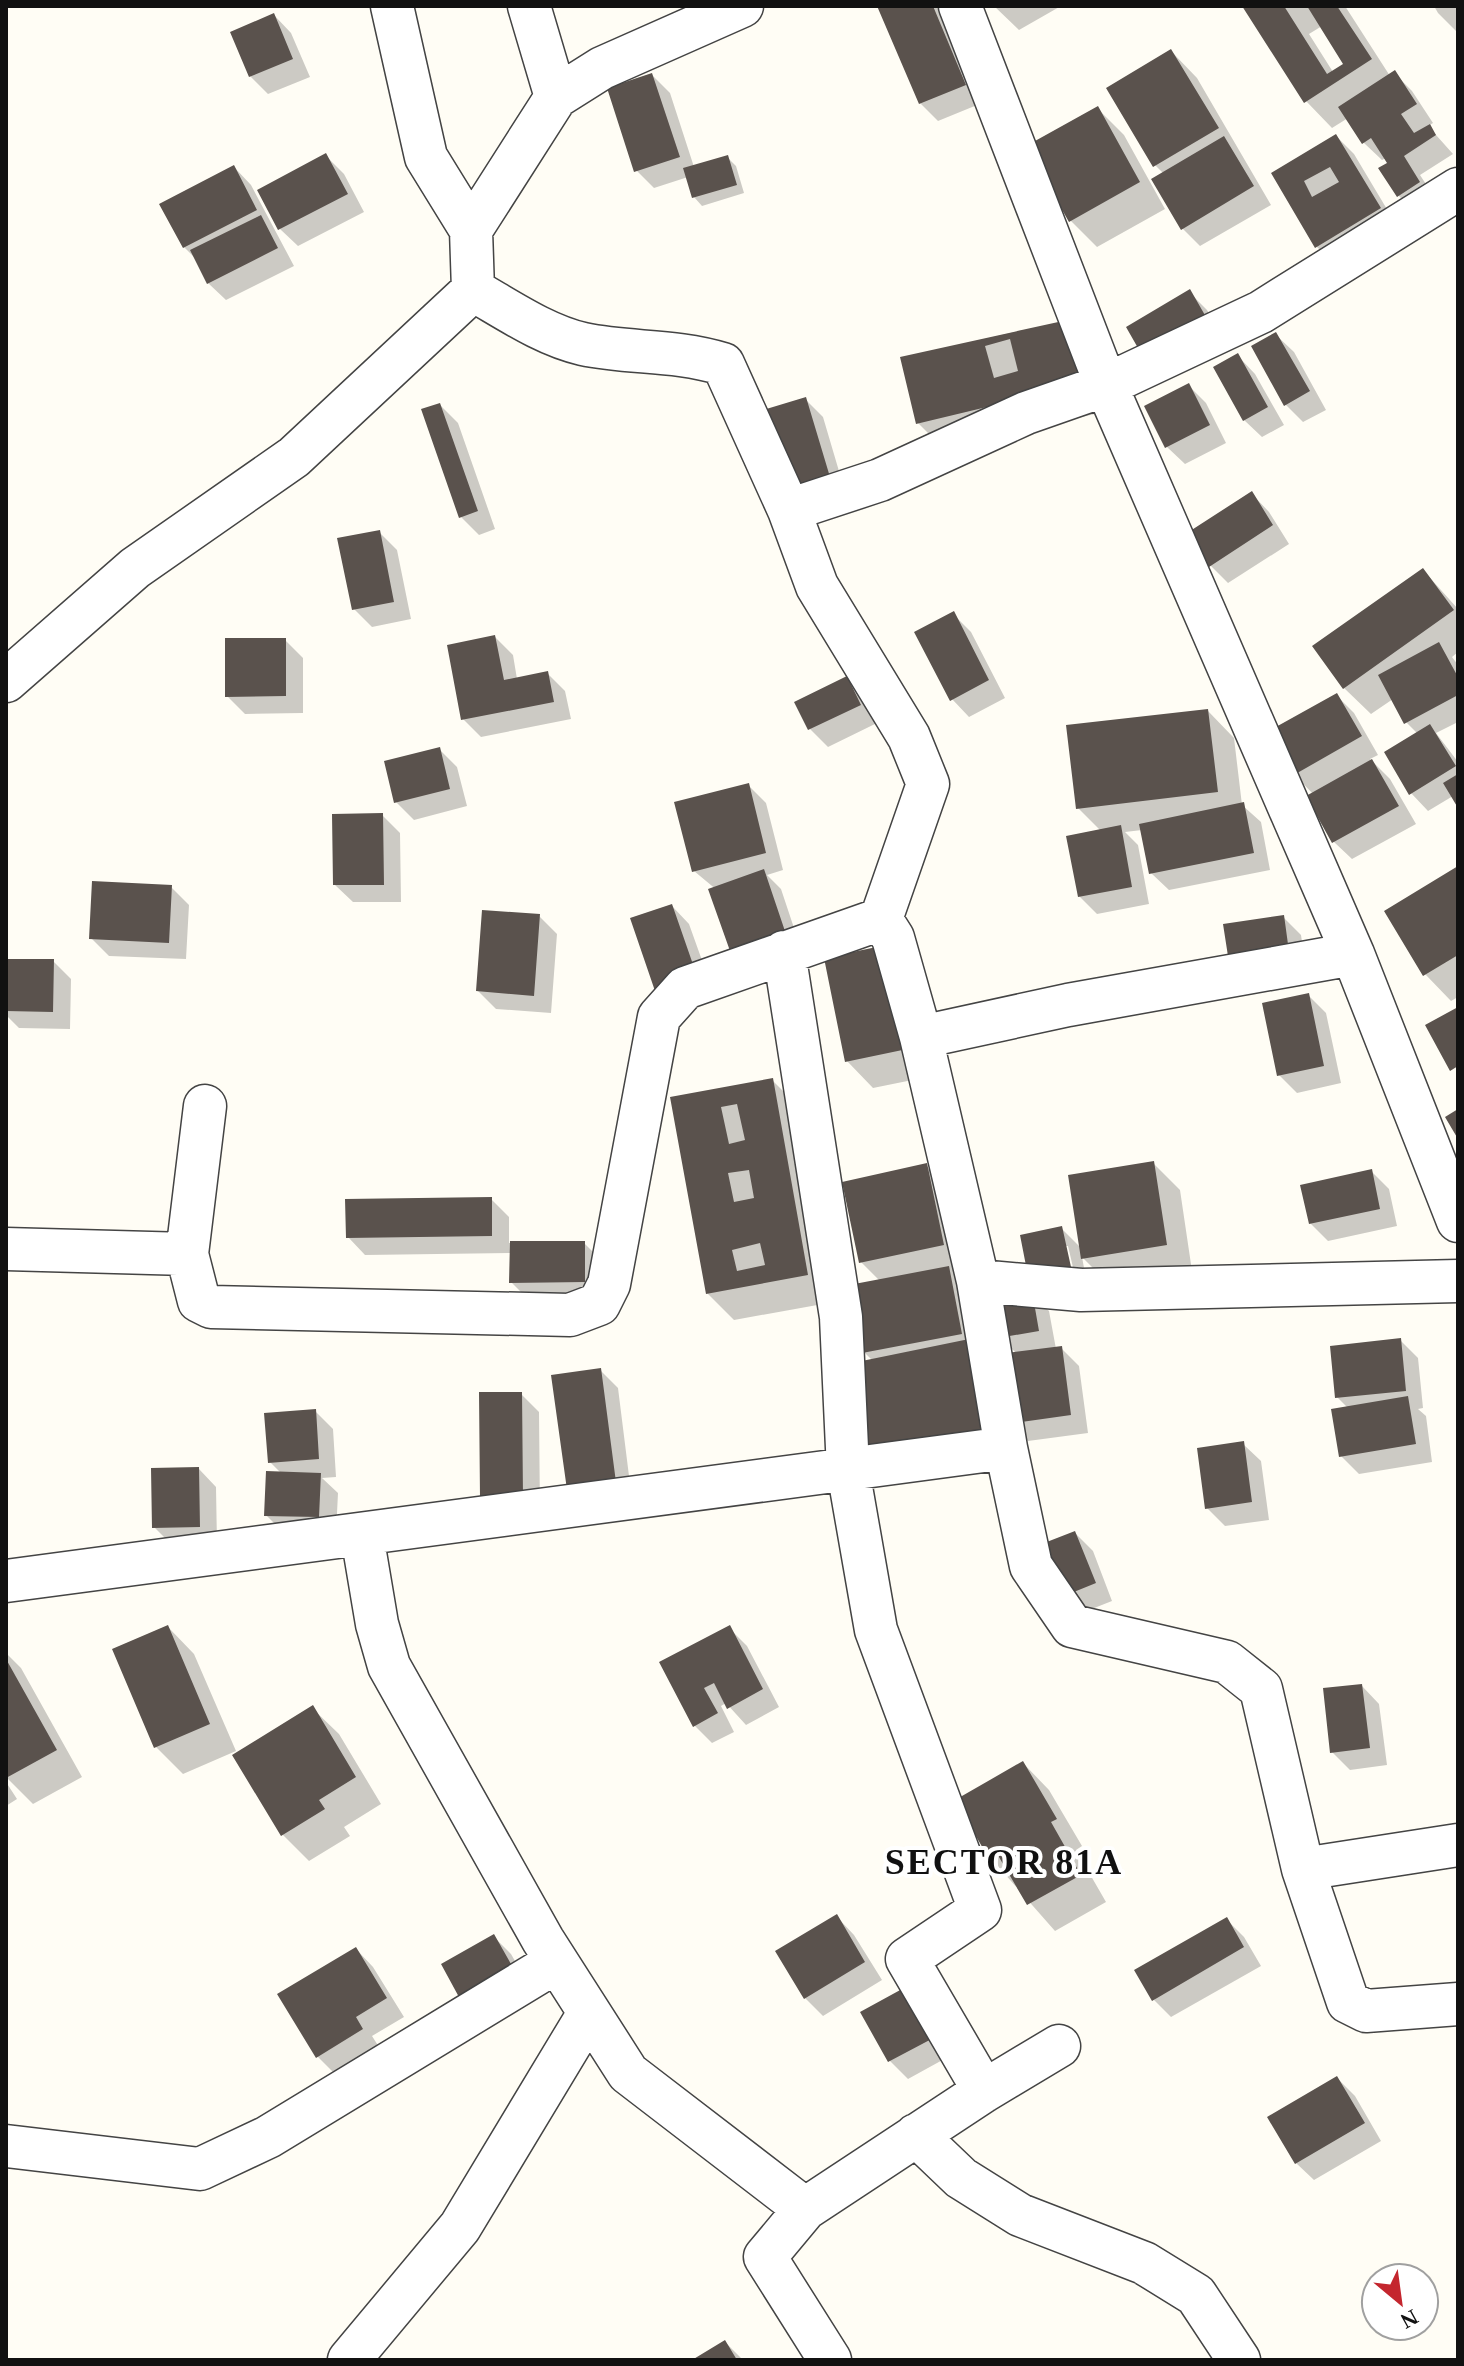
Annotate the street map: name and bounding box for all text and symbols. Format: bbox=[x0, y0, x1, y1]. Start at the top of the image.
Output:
district label: SECTOR 81A bbox=[885, 1842, 1123, 1882]
north arrow bbox=[1360, 2262, 1440, 2342]
text: N bbox=[1396, 2304, 1422, 2334]

